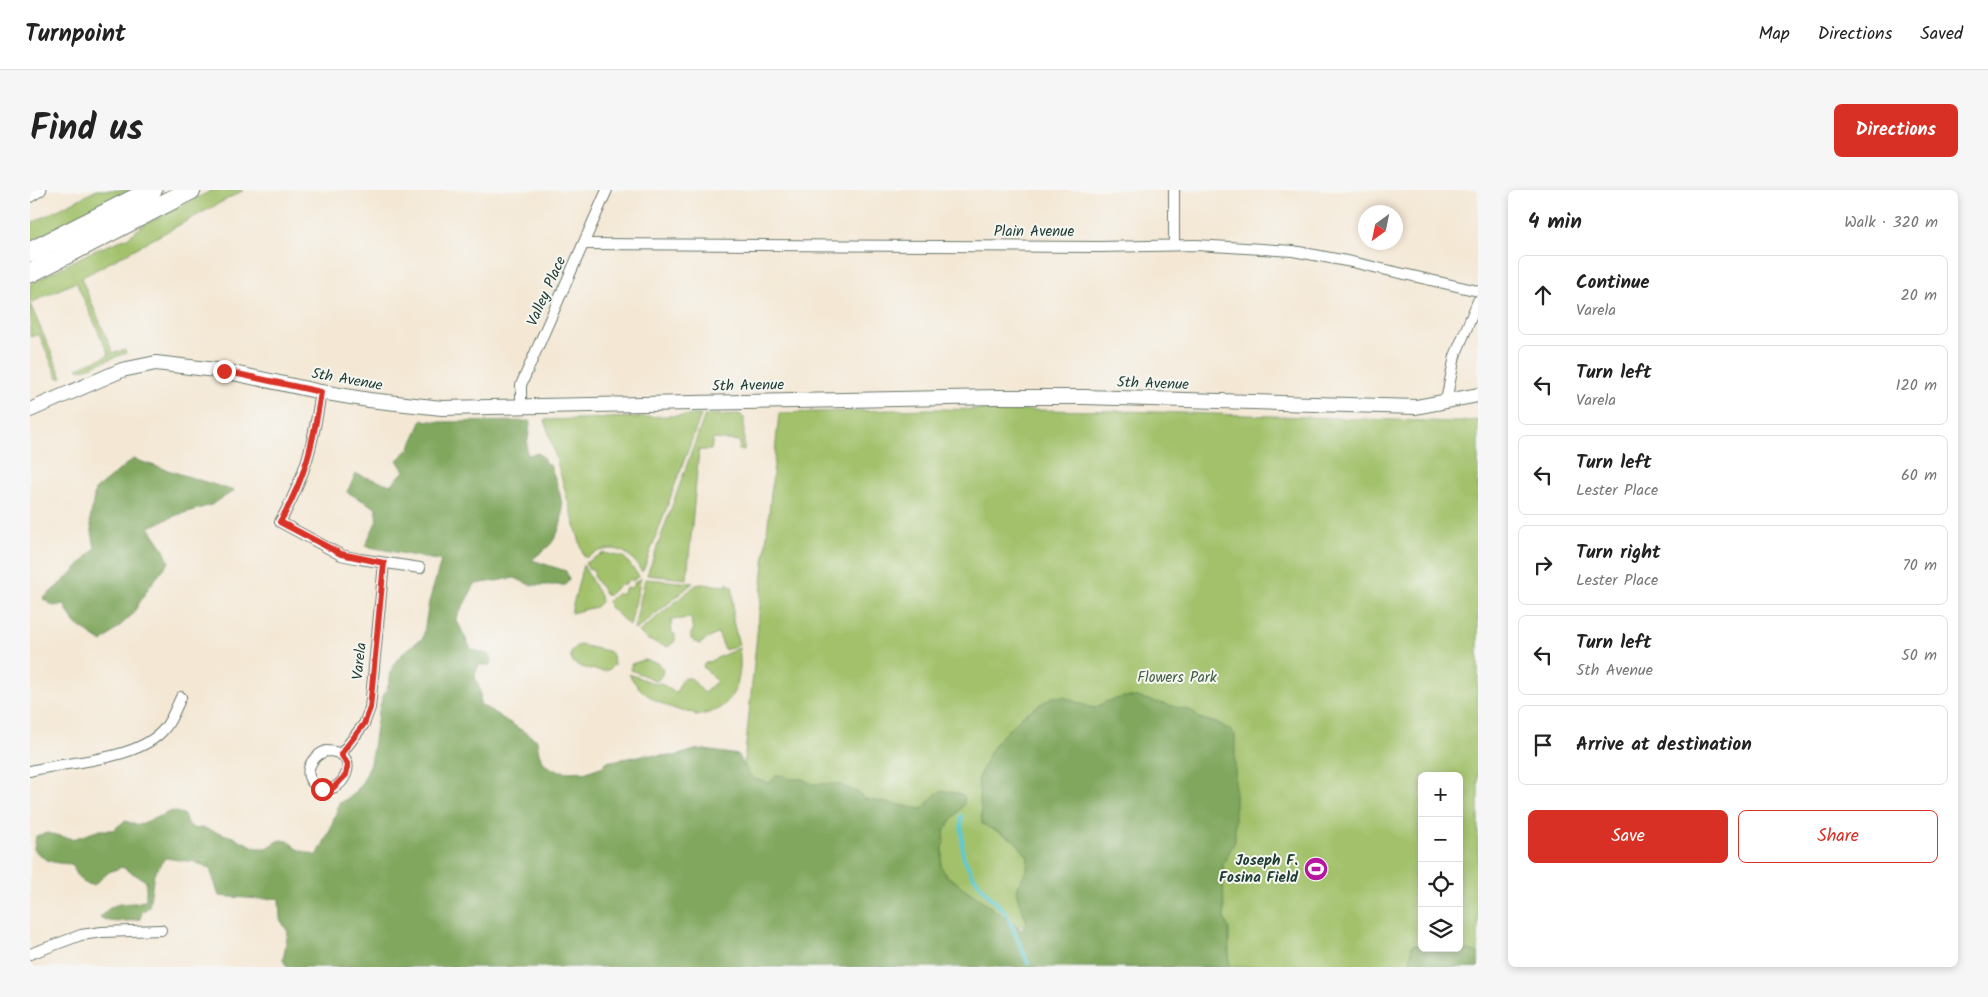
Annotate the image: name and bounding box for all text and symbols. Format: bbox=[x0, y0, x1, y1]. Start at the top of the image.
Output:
text: Turnpoint bbox=[25, 15, 126, 54]
text: Map bbox=[1758, 20, 1790, 49]
text: Directions bbox=[1818, 20, 1892, 49]
text: Saved bbox=[1920, 20, 1963, 49]
text: Find us bbox=[30, 102, 143, 158]
button: Directions bbox=[1834, 104, 1958, 157]
north arrow bbox=[1358, 205, 1403, 250]
text: 4 min bbox=[1528, 206, 1582, 239]
text: Walk · 320 m bbox=[1844, 210, 1938, 235]
street label: Plain Avenue bbox=[994, 220, 1075, 244]
street label: Valley Place bbox=[521, 252, 573, 330]
text: Continue bbox=[1576, 268, 1649, 298]
icon: ahead bbox=[1529, 281, 1557, 309]
text: 20 m bbox=[1901, 283, 1937, 308]
text: Varela bbox=[1576, 298, 1616, 323]
text: Turn left bbox=[1576, 358, 1651, 388]
route end bbox=[213, 360, 236, 383]
street label: 5th Avenue bbox=[309, 362, 385, 398]
street label: 5th Avenue bbox=[1117, 371, 1190, 397]
icon: left bbox=[1529, 371, 1557, 399]
street label: 5th Avenue bbox=[712, 373, 785, 399]
text: 120 m bbox=[1896, 373, 1937, 398]
text: Varela bbox=[1576, 388, 1616, 413]
text: Turn left bbox=[1576, 448, 1651, 478]
icon: left bbox=[1529, 461, 1557, 489]
text: 60 m bbox=[1901, 463, 1937, 488]
text: Lester Place bbox=[1576, 478, 1658, 503]
text: Turn right bbox=[1576, 538, 1661, 568]
icon: right bbox=[1529, 551, 1557, 579]
text: 70 m bbox=[1902, 553, 1937, 578]
text: Lester Place bbox=[1576, 568, 1658, 593]
text: Turn left bbox=[1576, 628, 1651, 658]
street label: Varela bbox=[346, 641, 374, 681]
icon: left bbox=[1529, 641, 1557, 669]
text: 50 m bbox=[1901, 643, 1937, 668]
text: 5th Avenue bbox=[1576, 658, 1653, 683]
park label: Flowers Park bbox=[1137, 666, 1218, 690]
text: Arrive at destination bbox=[1576, 730, 1752, 760]
icon: arrive bbox=[1529, 731, 1557, 759]
map controls bbox=[1418, 772, 1463, 952]
button: + bbox=[1418, 772, 1463, 817]
route start bbox=[311, 778, 334, 801]
button: Save bbox=[1528, 810, 1728, 863]
button: Share bbox=[1738, 810, 1938, 863]
button: − bbox=[1418, 817, 1463, 862]
place label: Joseph F. Fosina Field bbox=[1219, 849, 1299, 890]
sports icon: Joseph F. Fosina Field bbox=[1303, 856, 1329, 882]
button: locate bbox=[1418, 862, 1463, 907]
button: layers bbox=[1418, 907, 1463, 952]

